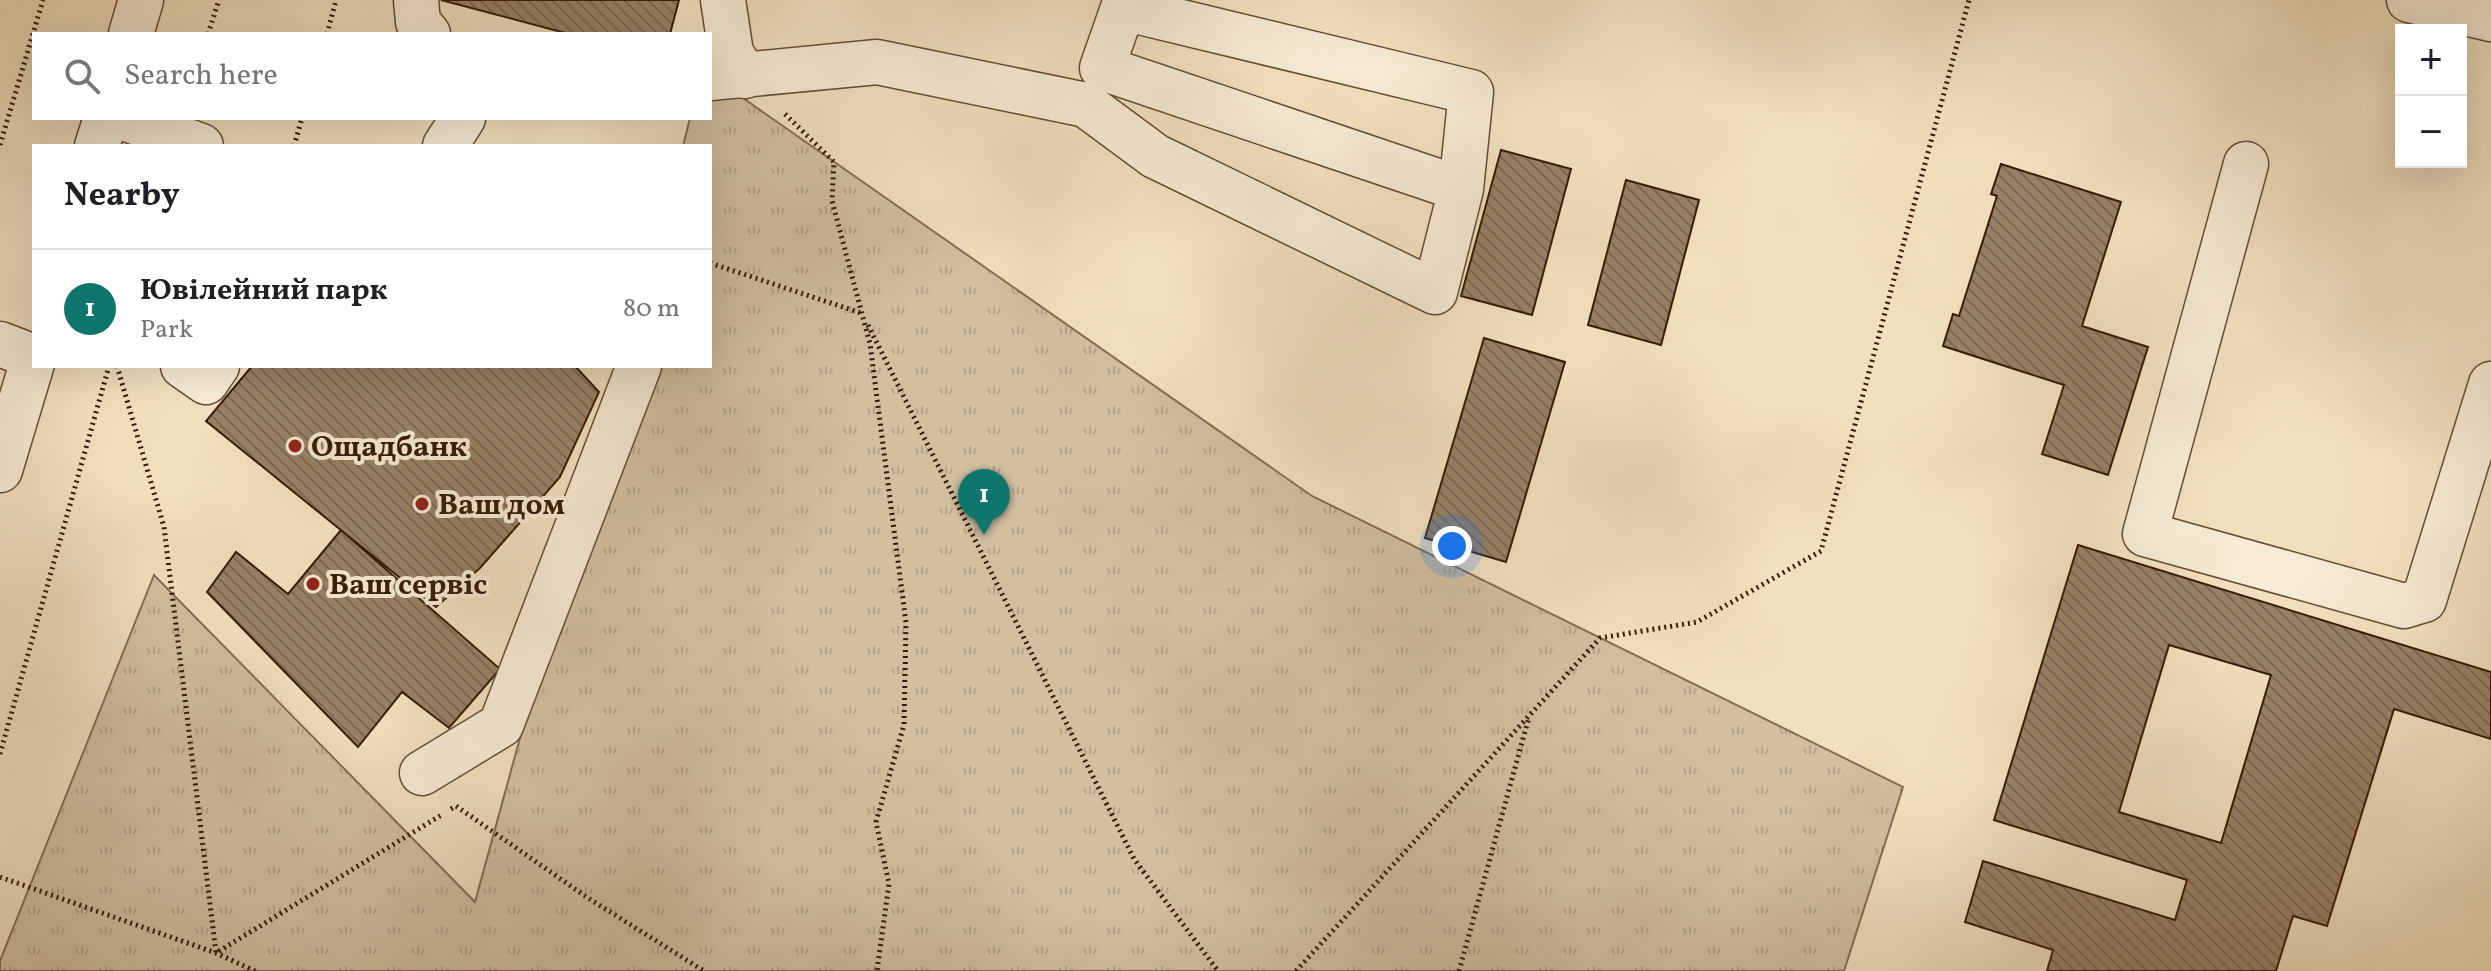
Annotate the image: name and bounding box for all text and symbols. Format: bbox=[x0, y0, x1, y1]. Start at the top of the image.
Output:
map controls bbox=[2395, 24, 2467, 168]
button: + bbox=[2395, 24, 2467, 96]
search box bbox=[32, 32, 712, 120]
icon: search bbox=[60, 54, 104, 98]
text: Search here bbox=[124, 55, 278, 97]
button: − bbox=[2395, 96, 2467, 168]
text: Nearby bbox=[64, 173, 180, 220]
text: Ювілейний парк bbox=[140, 270, 388, 312]
text: 1 bbox=[85, 291, 95, 327]
text: 80 m bbox=[623, 291, 680, 327]
text: Park bbox=[140, 312, 193, 348]
place label: Ощадбанк bbox=[311, 427, 467, 469]
marker: Ощадбанк bbox=[286, 437, 304, 455]
pin: 1 bbox=[958, 469, 1010, 535]
place label: Ваш дом bbox=[438, 485, 565, 527]
marker: Ваш дом bbox=[413, 495, 431, 513]
your location bbox=[1432, 526, 1472, 566]
place label: Ваш сервіс bbox=[329, 565, 487, 607]
marker: Ваш сервіс bbox=[304, 575, 322, 593]

